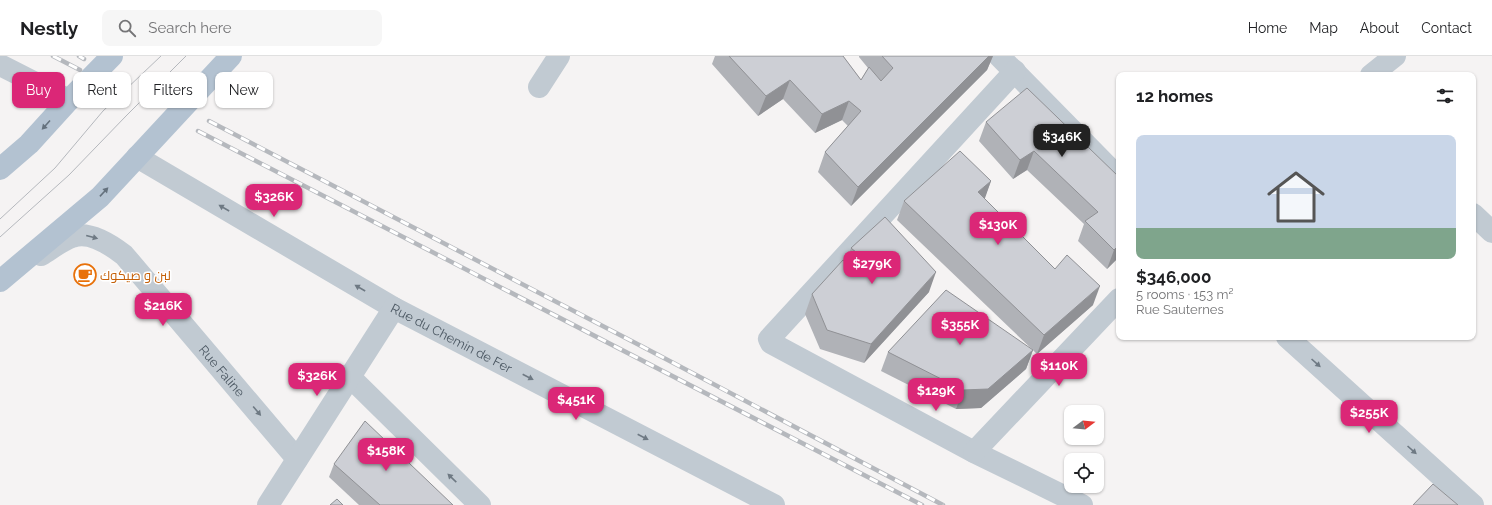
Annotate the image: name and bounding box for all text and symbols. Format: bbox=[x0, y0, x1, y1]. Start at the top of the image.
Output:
search box bbox=[102, 10, 382, 46]
text: Nestly bbox=[20, 17, 78, 39]
icon: search bbox=[116, 17, 138, 39]
text: Search here bbox=[148, 19, 232, 37]
text: Home bbox=[1248, 20, 1287, 36]
text: Map bbox=[1309, 20, 1338, 36]
text: About bbox=[1360, 20, 1399, 36]
text: Contact bbox=[1421, 20, 1472, 36]
chip: Buy bbox=[12, 72, 65, 108]
chip: Rent bbox=[73, 72, 131, 108]
chip: Filters bbox=[139, 72, 207, 108]
chip: New bbox=[215, 72, 273, 108]
icon: filters bbox=[1434, 85, 1456, 107]
text: 12 homes bbox=[1136, 86, 1213, 106]
one-way arrow bbox=[42, 119, 51, 130]
pin: $346K bbox=[1034, 124, 1090, 158]
text: $346K bbox=[1042, 129, 1082, 144]
icon: home bbox=[1260, 161, 1332, 233]
pin: $326K bbox=[246, 184, 302, 218]
one-way arrow bbox=[99, 187, 109, 197]
text: $326K bbox=[254, 189, 294, 204]
one-way arrow bbox=[218, 205, 230, 212]
pin: $130K bbox=[970, 212, 1026, 246]
text: $130K bbox=[979, 217, 1017, 232]
one-way arrow bbox=[86, 235, 98, 241]
pin: $279K bbox=[844, 251, 900, 285]
text: $279K bbox=[852, 256, 892, 271]
cafe icon: لبن و صيكوك bbox=[72, 262, 98, 288]
text: $346,000 bbox=[1136, 267, 1211, 287]
place label: لبن و صيكوك bbox=[100, 268, 171, 283]
one-way arrow bbox=[354, 285, 366, 292]
text: 5 rooms · 153 m² bbox=[1136, 287, 1233, 302]
pin: $216K bbox=[135, 293, 191, 327]
text: $216K bbox=[144, 298, 182, 313]
street label: Rue du Chemin de Fer bbox=[388, 301, 515, 376]
text: Rue Sauternes bbox=[1136, 302, 1224, 317]
pin: $355K bbox=[932, 312, 988, 346]
text: $355K bbox=[941, 317, 979, 332]
street label: Rue Faline bbox=[196, 342, 248, 400]
pin: $110K bbox=[1031, 353, 1087, 387]
text: $110K bbox=[1040, 358, 1078, 373]
one-way arrow bbox=[1311, 358, 1321, 368]
pin: $326K bbox=[289, 363, 345, 397]
text: $326K bbox=[297, 368, 337, 383]
one-way arrow bbox=[522, 374, 533, 380]
pin: $129K bbox=[908, 378, 964, 412]
text: $129K bbox=[917, 383, 955, 398]
pin: $451K bbox=[548, 387, 604, 421]
text: $451K bbox=[557, 392, 595, 407]
pin: $255K bbox=[1341, 400, 1397, 434]
north arrow bbox=[1064, 405, 1104, 445]
map controls bbox=[1064, 405, 1104, 493]
text: $255K bbox=[1350, 405, 1388, 420]
one-way arrow bbox=[252, 406, 261, 416]
one-way arrow bbox=[637, 434, 649, 440]
pin: $158K bbox=[358, 438, 414, 472]
text: $158K bbox=[367, 443, 405, 458]
one-way arrow bbox=[1407, 446, 1418, 455]
button: locate bbox=[1064, 453, 1104, 493]
one-way arrow bbox=[447, 473, 457, 483]

